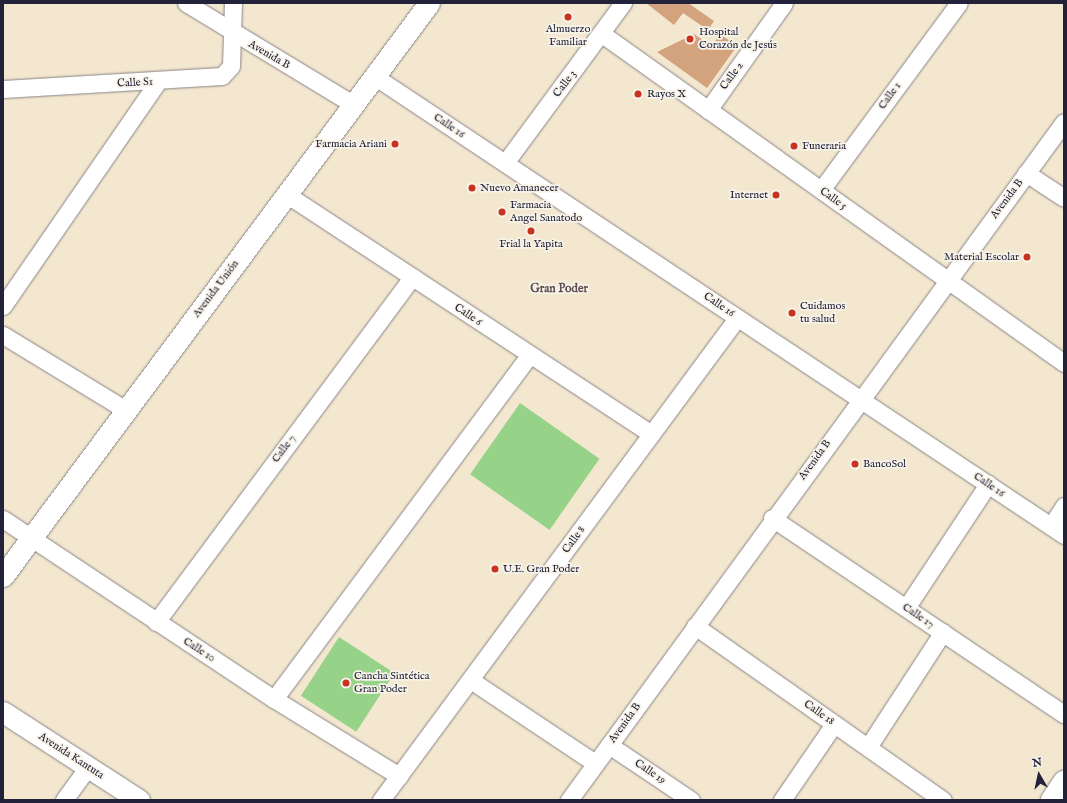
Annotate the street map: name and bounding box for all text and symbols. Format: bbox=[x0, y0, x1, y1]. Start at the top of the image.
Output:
marker: Almuerzo Familiar bbox=[563, 12, 573, 22]
place label: Almuerzo Familiar bbox=[546, 23, 590, 49]
place label: Hospital Corazón de Jesús bbox=[699, 26, 777, 52]
marker: Hospital Corazón de Jesús bbox=[684, 33, 696, 45]
street label: Avenida B bbox=[246, 38, 292, 72]
street label: Calle 2 bbox=[717, 59, 747, 93]
street label: Calle 3 bbox=[551, 68, 579, 100]
street label: Calle S1 bbox=[117, 75, 153, 91]
street label: Calle 1 bbox=[876, 80, 904, 112]
place label: Rayos X bbox=[647, 87, 686, 101]
marker: Rayos X bbox=[632, 88, 644, 100]
street label: Calle 16 bbox=[431, 111, 467, 141]
place label: Farmacia Ariani bbox=[315, 137, 387, 151]
marker: Farmacia Ariani bbox=[390, 139, 400, 149]
place label: Funeraria bbox=[802, 139, 846, 153]
marker: Funeraria bbox=[789, 141, 799, 151]
street label: Avenida B bbox=[988, 177, 1026, 221]
place label: Nuevo Amanecer bbox=[480, 181, 558, 195]
marker: Nuevo Amanecer bbox=[467, 183, 477, 193]
street label: Calle 5 bbox=[817, 185, 849, 213]
place label: Internet bbox=[730, 188, 768, 202]
marker: Internet bbox=[771, 190, 781, 200]
place label: Farmacia Angel Sanatodo bbox=[510, 199, 582, 225]
marker: Farmacia Angel Sanatodo bbox=[497, 207, 507, 217]
marker: Frial la Yapita bbox=[526, 226, 536, 236]
place label: Frial la Yapita bbox=[499, 237, 563, 251]
place label: Material Escolar bbox=[944, 250, 1019, 264]
marker: Material Escolar bbox=[1022, 252, 1032, 262]
street label: Avenida Unión bbox=[190, 258, 242, 320]
district label: Gran Poder bbox=[530, 282, 588, 296]
street label: Calle 16 bbox=[701, 290, 737, 320]
place label: Cuidamos tu salud bbox=[800, 300, 845, 326]
street label: Calle 6 bbox=[452, 301, 484, 329]
marker: Cuidamos tu salud bbox=[787, 308, 797, 318]
street label: Calle 7 bbox=[269, 433, 299, 465]
street label: Avenida B bbox=[796, 437, 834, 483]
place label: BancoSol bbox=[863, 457, 906, 471]
marker: BancoSol bbox=[850, 459, 860, 469]
street label: Calle 16 bbox=[971, 470, 1007, 500]
street label: Calle 8 bbox=[560, 524, 588, 556]
place label: U.E. Gran Poder bbox=[503, 562, 579, 576]
marker: U.E. Gran Poder bbox=[490, 564, 500, 574]
street label: Calle 17 bbox=[900, 601, 936, 631]
street label: Calle 10 bbox=[181, 635, 217, 665]
place label: Cancha Sintética Gran Poder bbox=[354, 670, 430, 696]
marker: Cancha Sintética Gran Poder bbox=[341, 678, 351, 688]
street label: Calle 18 bbox=[801, 698, 837, 728]
street label: Avenida B bbox=[606, 700, 644, 746]
street label: Avenida Kantuta bbox=[36, 730, 106, 782]
north arrow bbox=[1019, 755, 1059, 795]
text: N bbox=[1031, 755, 1043, 771]
street label: Calle 19 bbox=[632, 757, 668, 787]

